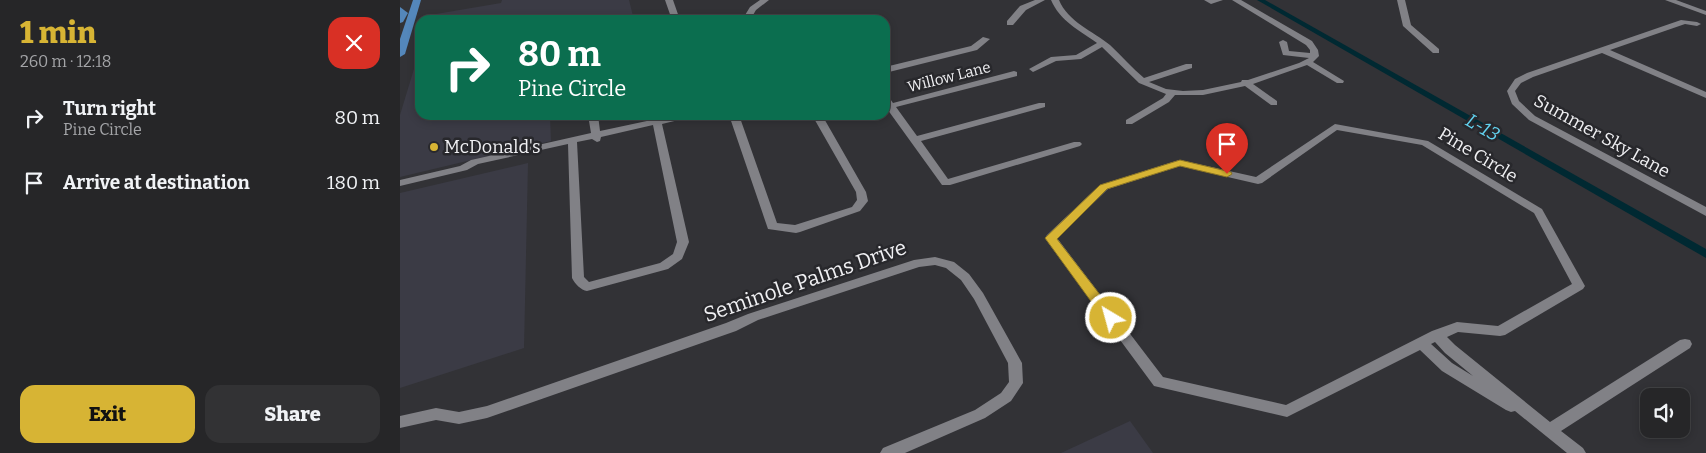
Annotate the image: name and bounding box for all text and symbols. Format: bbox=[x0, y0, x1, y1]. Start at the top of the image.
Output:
text: 1 min bbox=[20, 15, 96, 51]
button: close bbox=[328, 17, 380, 69]
text: 80 m bbox=[518, 33, 601, 75]
icon: right bbox=[435, 35, 500, 100]
text: 260 m · 12:18 bbox=[20, 52, 111, 71]
street label: Willow Lane bbox=[906, 58, 992, 96]
text: Pine Circle bbox=[518, 75, 626, 102]
street label: Summer Sky Lane bbox=[1530, 89, 1674, 183]
text: Turn right bbox=[63, 97, 156, 120]
icon: right bbox=[20, 104, 48, 132]
text: 80 m bbox=[334, 106, 380, 129]
water label: L-13 bbox=[1462, 109, 1504, 146]
text: Pine Circle bbox=[63, 120, 142, 139]
pin bbox=[1206, 123, 1248, 174]
street label: Pine Circle bbox=[1434, 123, 1522, 187]
icon: arrive bbox=[1213, 130, 1241, 158]
place label: McDonald's bbox=[444, 136, 541, 158]
marker: McDonald's bbox=[428, 141, 440, 153]
icon: arrive bbox=[20, 169, 48, 197]
text: Arrive at destination bbox=[63, 171, 250, 194]
text: 180 m bbox=[327, 171, 380, 194]
street label: Seminole Palms Drive bbox=[700, 234, 910, 328]
position arrow bbox=[1084, 291, 1136, 343]
button: Exit bbox=[20, 385, 195, 443]
button: Share bbox=[205, 385, 380, 443]
map controls bbox=[1640, 388, 1690, 438]
button: sound bbox=[1640, 388, 1690, 438]

